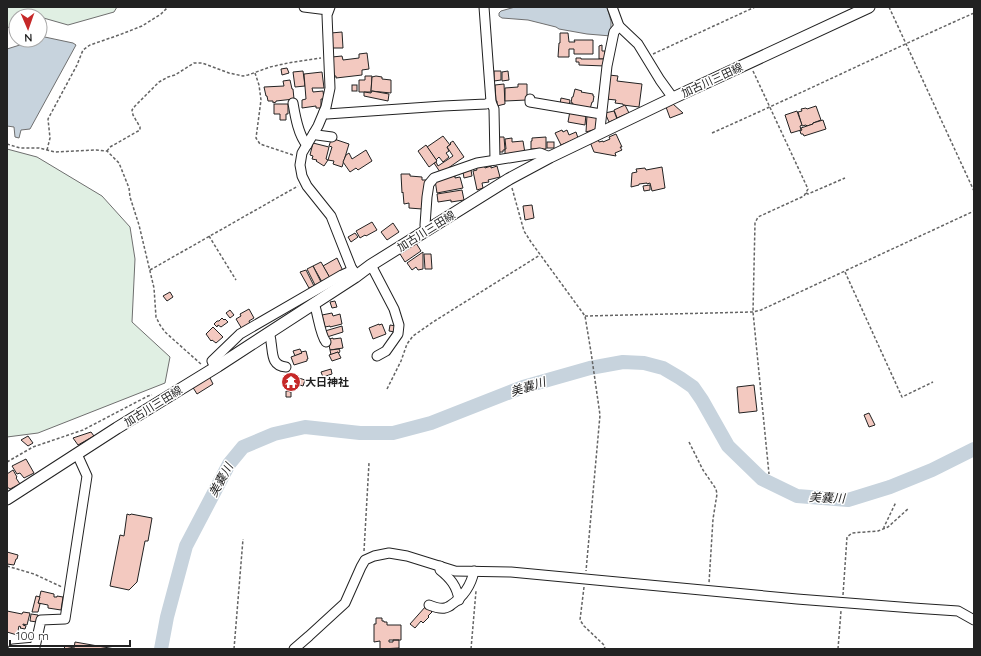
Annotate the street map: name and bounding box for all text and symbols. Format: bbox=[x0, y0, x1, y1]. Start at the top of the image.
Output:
north arrow bbox=[8, 8, 48, 48]
text: N bbox=[24, 31, 33, 45]
street label: 加古川三田線 bbox=[679, 60, 745, 100]
street label: 加古川三田線 bbox=[394, 208, 458, 254]
temple icon: 大日神社 bbox=[280, 371, 302, 393]
water label: 美嚢川 bbox=[508, 373, 549, 399]
place label: 大日神社 bbox=[305, 375, 349, 389]
street label: 加古川三田線 bbox=[121, 383, 185, 429]
water label: 美嚢川 bbox=[205, 459, 237, 499]
water label: 美嚢川 bbox=[809, 489, 847, 506]
scale bar bbox=[10, 622, 130, 648]
text: 100 m bbox=[16, 628, 49, 643]

